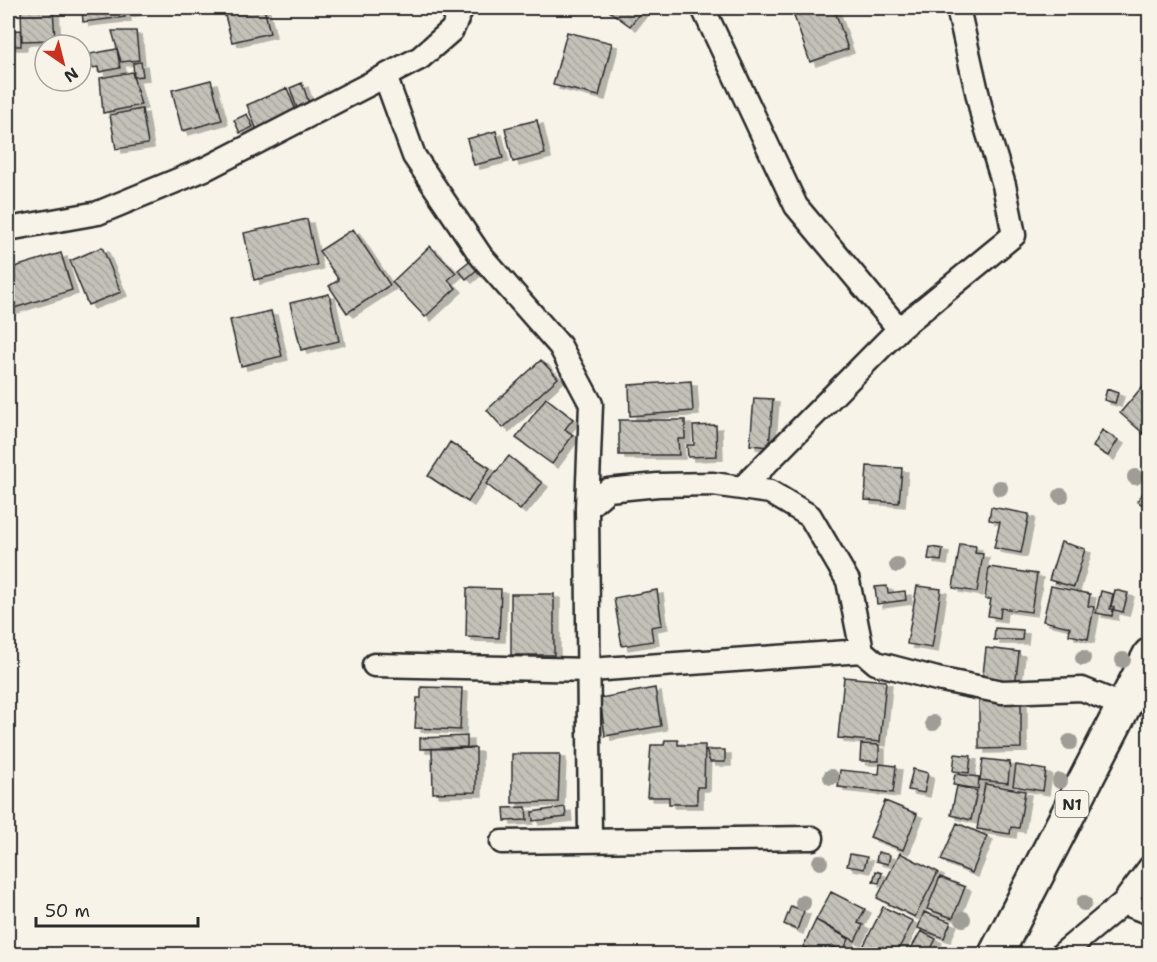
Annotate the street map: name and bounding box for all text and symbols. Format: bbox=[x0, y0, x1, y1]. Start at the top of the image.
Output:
north arrow bbox=[33, 33, 93, 93]
text: N bbox=[60, 63, 83, 87]
road number: N1 bbox=[1056, 791, 1088, 817]
scale bar bbox=[36, 890, 198, 928]
text: 50 m bbox=[45, 899, 90, 923]

